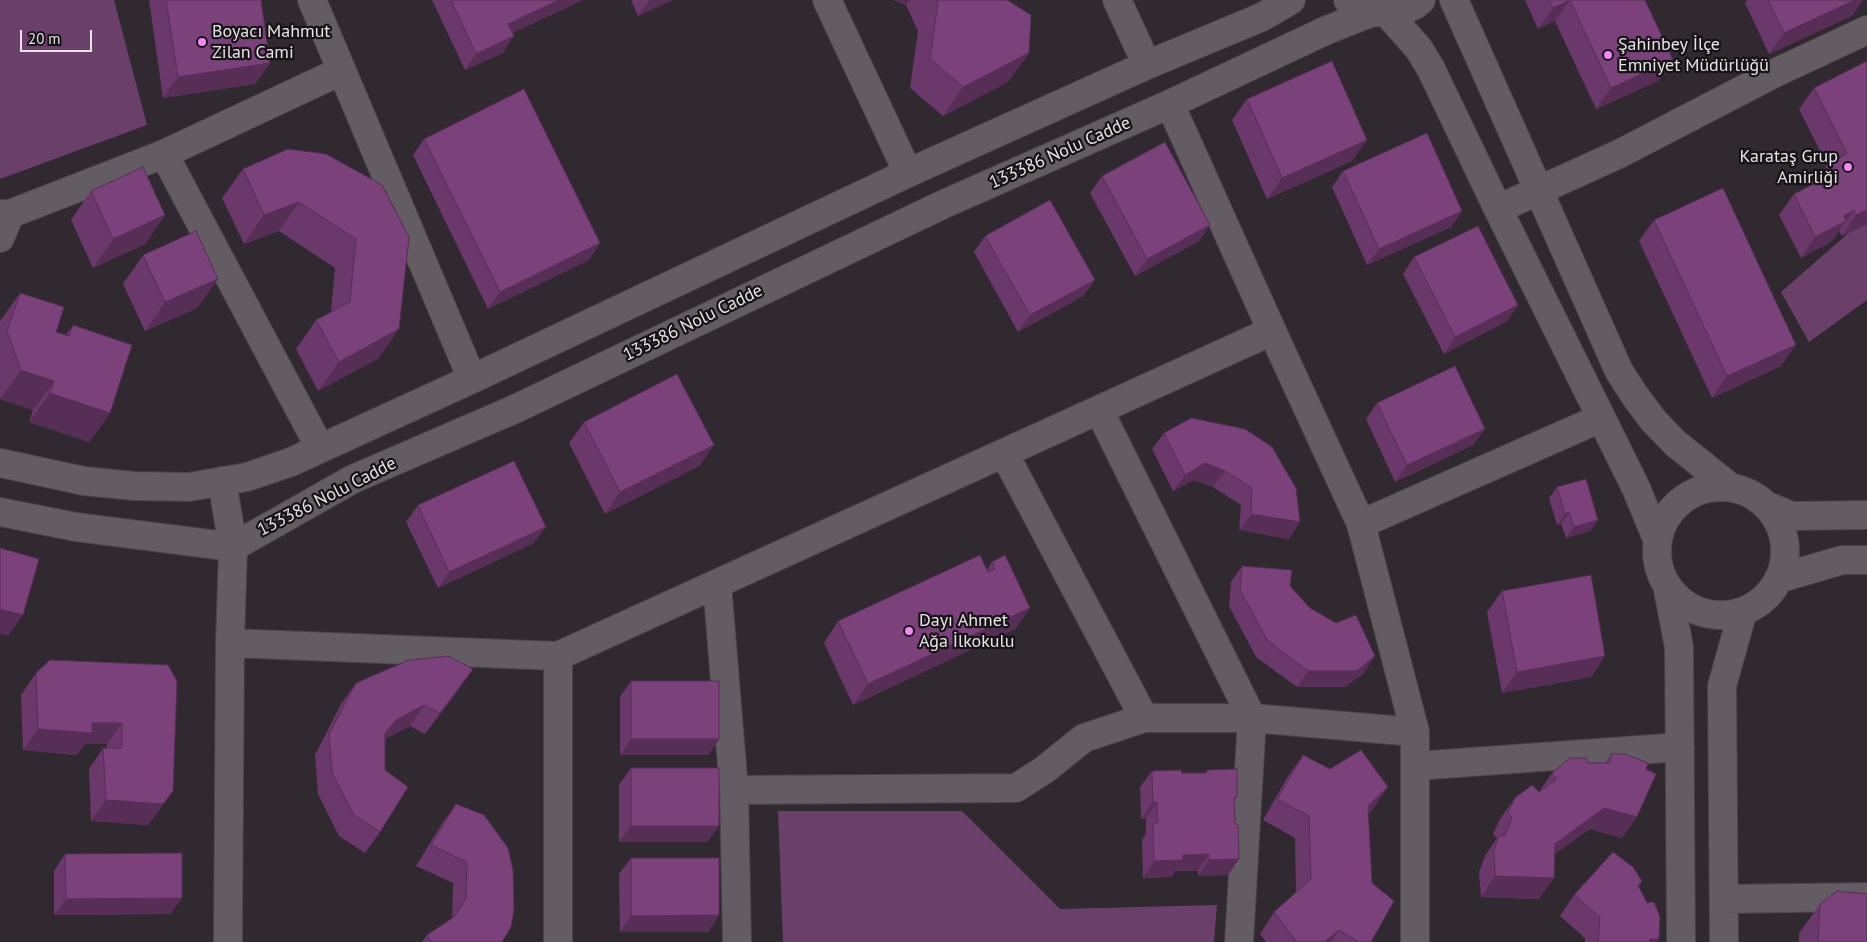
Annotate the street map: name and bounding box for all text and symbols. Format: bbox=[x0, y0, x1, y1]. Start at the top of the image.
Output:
scale bar bbox=[22, 20, 95, 52]
place label: Boyacı Mahmut Zilan Cami bbox=[212, 21, 330, 64]
text: 20 m bbox=[28, 29, 61, 48]
place label: Şahinbey İlçe Emniyet Müdürlüğü bbox=[1618, 34, 1769, 76]
marker: Boyacı Mahmut Zilan Cami bbox=[196, 36, 208, 48]
marker: Şahinbey İlçe Emniyet Müdürlüğü bbox=[1602, 49, 1614, 61]
street label: 133386 Nolu Cadde bbox=[986, 112, 1134, 194]
place label: Karataş Grup Amirliği bbox=[1740, 146, 1838, 188]
marker: Karataş Grup Amirliği bbox=[1842, 161, 1854, 173]
street label: 133386 Nolu Cadde bbox=[620, 280, 766, 366]
street label: 133386 Nolu Cadde bbox=[254, 453, 400, 541]
place label: Dayı Ahmet Ağa İlkokulu bbox=[919, 610, 1015, 652]
marker: Dayı Ahmet Ağa İlkokulu bbox=[903, 625, 915, 637]

